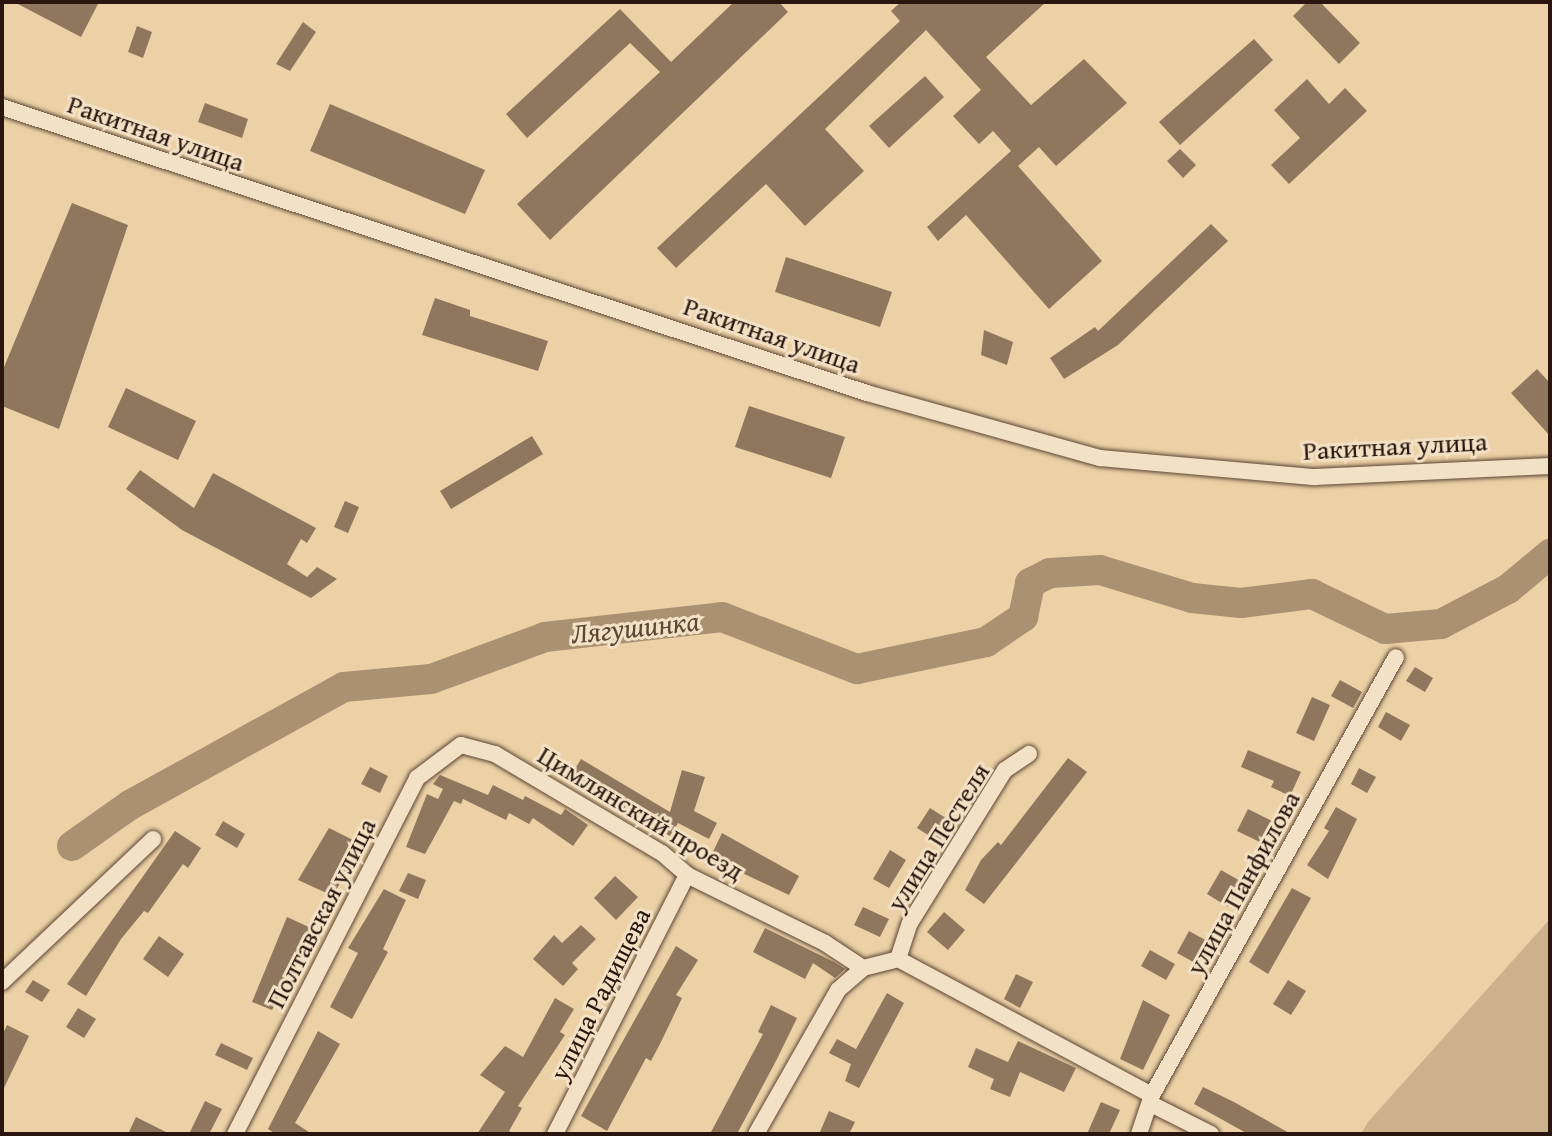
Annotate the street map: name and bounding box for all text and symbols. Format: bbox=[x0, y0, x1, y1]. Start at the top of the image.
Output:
street label: Ракитная улица bbox=[64, 88, 248, 178]
street label: Ракитная улица bbox=[680, 290, 864, 380]
street label: Ракитная улица bbox=[1302, 426, 1488, 466]
water label: Лягушинка bbox=[569, 604, 701, 650]
street label: Цимлянский проезд bbox=[532, 739, 750, 887]
street label: улица Пестеля bbox=[880, 757, 996, 917]
street label: улица Панфилова bbox=[1180, 786, 1306, 980]
street label: Полтавская улица bbox=[260, 813, 382, 1013]
street label: улица Радищева bbox=[543, 903, 657, 1085]

